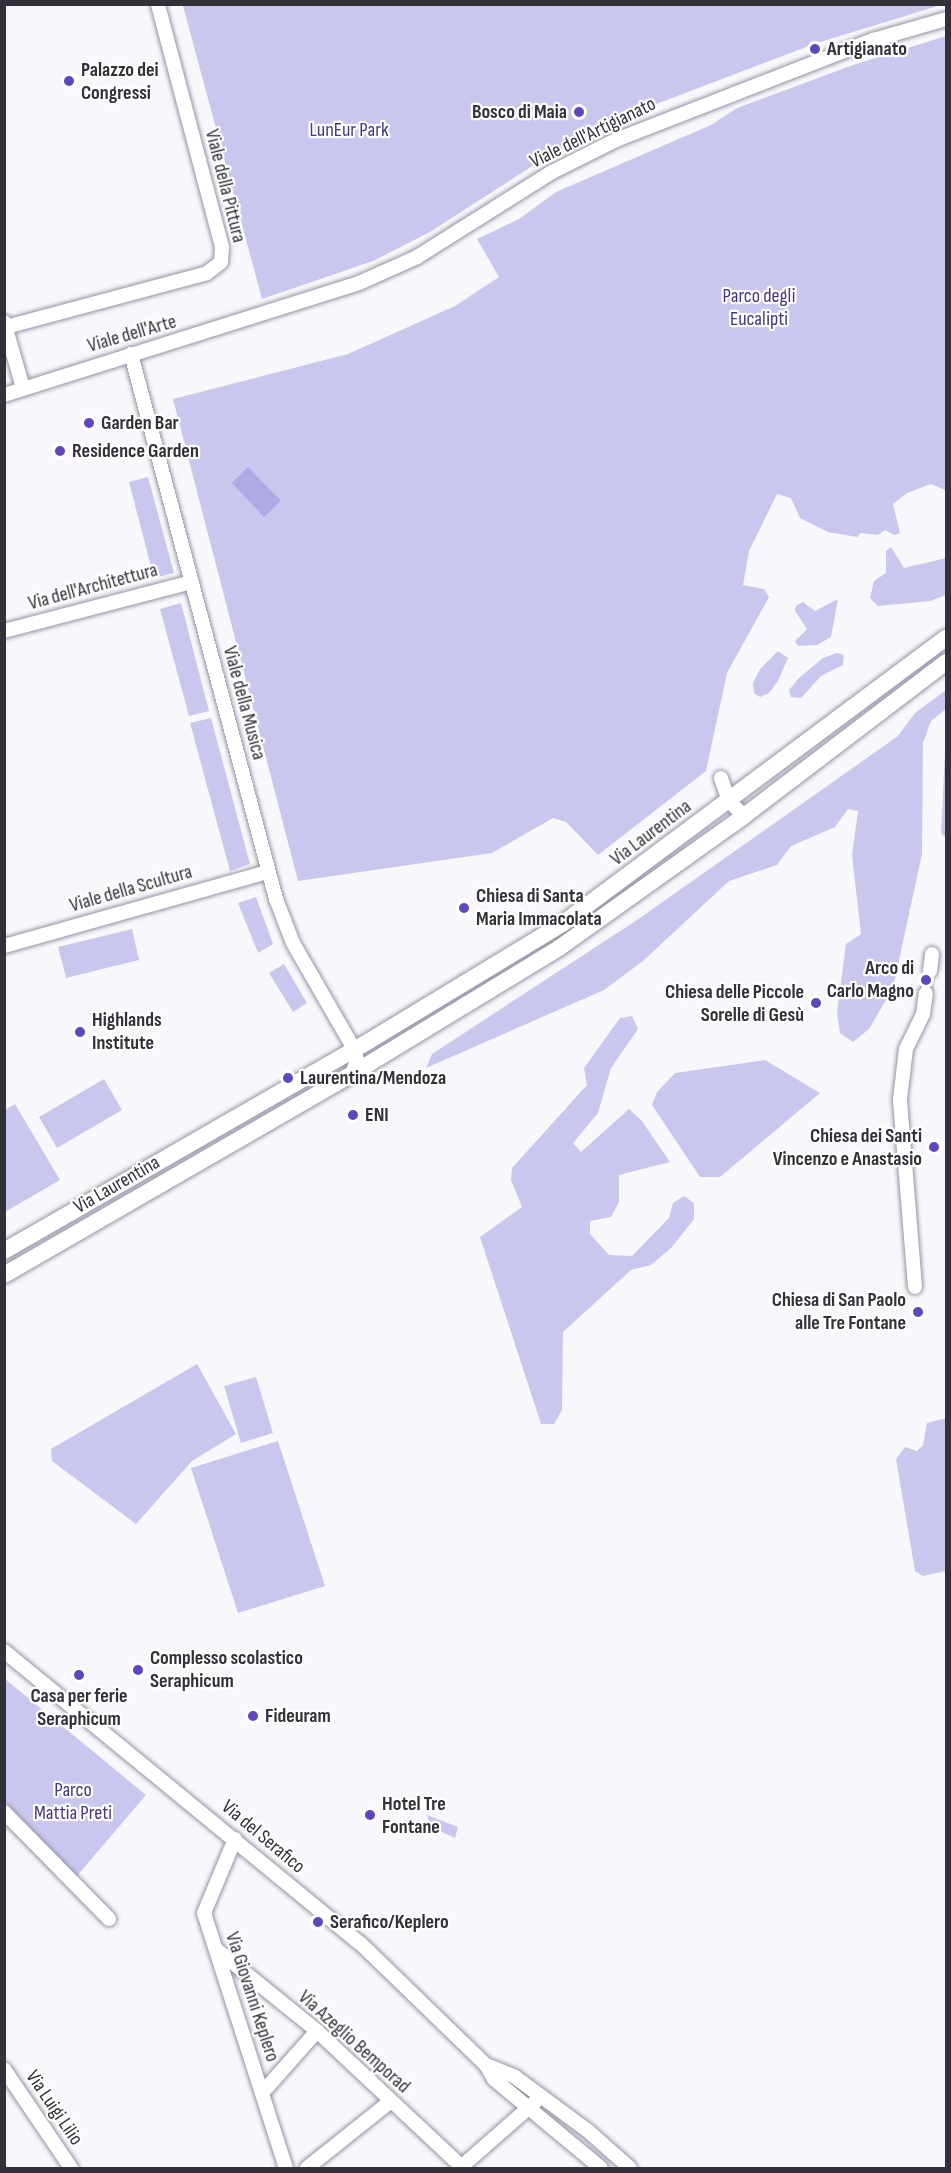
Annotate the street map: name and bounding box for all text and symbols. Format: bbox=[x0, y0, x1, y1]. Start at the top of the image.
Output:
place label: Artigianato bbox=[827, 37, 907, 61]
marker: Artigianato bbox=[808, 42, 822, 56]
place label: Palazzo dei Congressi bbox=[81, 58, 158, 105]
marker: Palazzo dei Congressi bbox=[62, 74, 76, 88]
street label: Viale dell'Artigianato bbox=[526, 92, 660, 174]
place label: Bosco di Maia bbox=[472, 100, 567, 124]
marker: Bosco di Maia bbox=[572, 105, 586, 119]
park label: LunEur Park bbox=[309, 118, 389, 142]
street label: Viale della Pittura bbox=[199, 127, 251, 245]
park label: Parco degli Eucalipti bbox=[723, 284, 795, 331]
street label: Viale dell'Arte bbox=[85, 310, 179, 358]
place label: Garden Bar bbox=[101, 411, 179, 435]
marker: Garden Bar bbox=[82, 416, 96, 430]
place label: Residence Garden bbox=[72, 439, 199, 463]
marker: Residence Garden bbox=[53, 444, 67, 458]
street label: Via dell'Architettura bbox=[26, 558, 160, 616]
street label: Viale della Musica bbox=[217, 644, 271, 762]
street label: Via Laurentina bbox=[606, 795, 696, 871]
street label: Viale della Scultura bbox=[67, 860, 195, 918]
place label: Chiesa di Santa Maria Immacolata bbox=[476, 885, 602, 932]
marker: Chiesa di Santa Maria Immacolata bbox=[457, 901, 471, 915]
place label: Arco di Carlo Magno bbox=[827, 957, 914, 1004]
marker: Arco di Carlo Magno bbox=[919, 973, 933, 987]
place label: Chiesa delle Piccole Sorelle di Gesù bbox=[665, 980, 804, 1027]
marker: Chiesa delle Piccole Sorelle di Gesù bbox=[809, 996, 823, 1010]
place label: Highlands Institute bbox=[92, 1008, 162, 1055]
marker: Highlands Institute bbox=[73, 1025, 87, 1039]
place label: Laurentina/Mendoza bbox=[300, 1066, 446, 1090]
marker: Laurentina/Mendoza bbox=[281, 1071, 295, 1085]
place label: ENI bbox=[365, 1103, 389, 1127]
marker: ENI bbox=[346, 1108, 360, 1122]
place label: Chiesa dei Santi Vincenzo e Anastasio bbox=[773, 1124, 922, 1171]
marker: Chiesa dei Santi Vincenzo e Anastasio bbox=[927, 1140, 941, 1154]
street label: Via Laurentina bbox=[70, 1151, 164, 1219]
place label: Chiesa di San Paolo alle Tre Fontane bbox=[772, 1288, 906, 1335]
marker: Chiesa di San Paolo alle Tre Fontane bbox=[911, 1305, 925, 1319]
place label: Complesso scolastico Seraphicum bbox=[150, 1646, 303, 1693]
marker: Complesso scolastico Seraphicum bbox=[131, 1663, 145, 1677]
marker: Casa per ferie Seraphicum bbox=[72, 1668, 86, 1682]
place label: Casa per ferie Seraphicum bbox=[31, 1684, 127, 1731]
place label: Fideuram bbox=[265, 1704, 331, 1728]
marker: Fideuram bbox=[246, 1709, 260, 1723]
park label: Parco Mattia Preti bbox=[34, 1778, 112, 1825]
place label: Hotel Tre Fontane bbox=[382, 1792, 446, 1839]
street label: Via del Serafico bbox=[216, 1795, 310, 1879]
marker: Hotel Tre Fontane bbox=[363, 1808, 377, 1822]
place label: Serafico/Keplero bbox=[330, 1910, 449, 1934]
marker: Serafico/Keplero bbox=[311, 1915, 325, 1929]
street label: Via Giovanni Keplero bbox=[220, 1929, 284, 2065]
street label: Via Azeglio Bemporad bbox=[293, 1985, 415, 2099]
street label: Via Luigi Lilio bbox=[20, 2066, 88, 2150]

